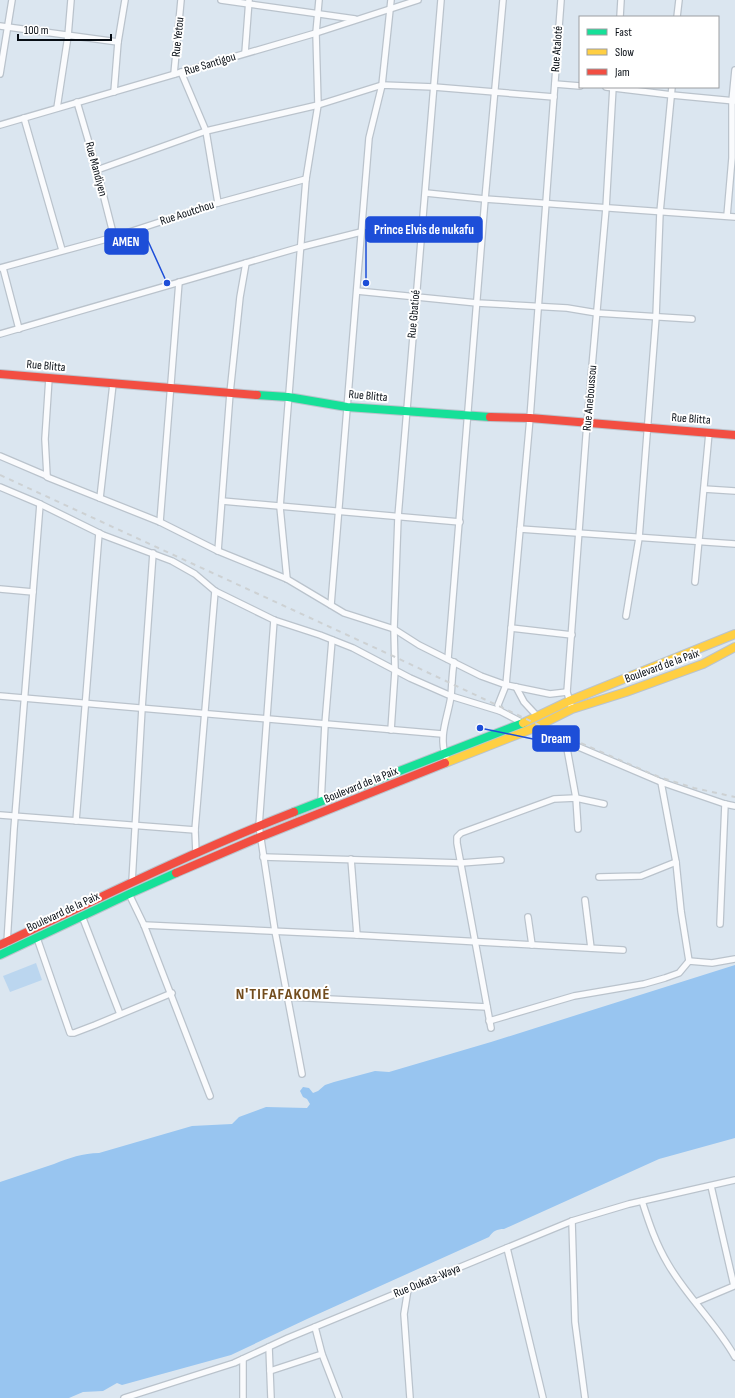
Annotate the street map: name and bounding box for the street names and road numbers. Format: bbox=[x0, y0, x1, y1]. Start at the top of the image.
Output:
street label: Rue Yetou bbox=[168, 16, 188, 58]
street label: Rue Ataloté bbox=[548, 25, 566, 73]
street label: Rue Santigou bbox=[183, 49, 237, 79]
street label: Rue Mandiyen bbox=[82, 140, 110, 198]
street label: Rue Aoutchou bbox=[158, 197, 216, 229]
street label: Rue Gbatioé bbox=[404, 289, 424, 339]
street label: Rue Blitta bbox=[26, 357, 67, 375]
street label: Rue Aneboussou bbox=[580, 364, 600, 432]
street label: Rue Blitta bbox=[348, 387, 389, 405]
street label: Rue Blitta bbox=[671, 410, 711, 428]
street label: Boulevard de la Paix bbox=[623, 645, 702, 686]
street label: Boulevard de la Paix bbox=[322, 763, 401, 807]
street label: Boulevard de la Paix bbox=[24, 888, 102, 935]
street label: Rue Oukata-Waya bbox=[391, 1261, 463, 1301]

